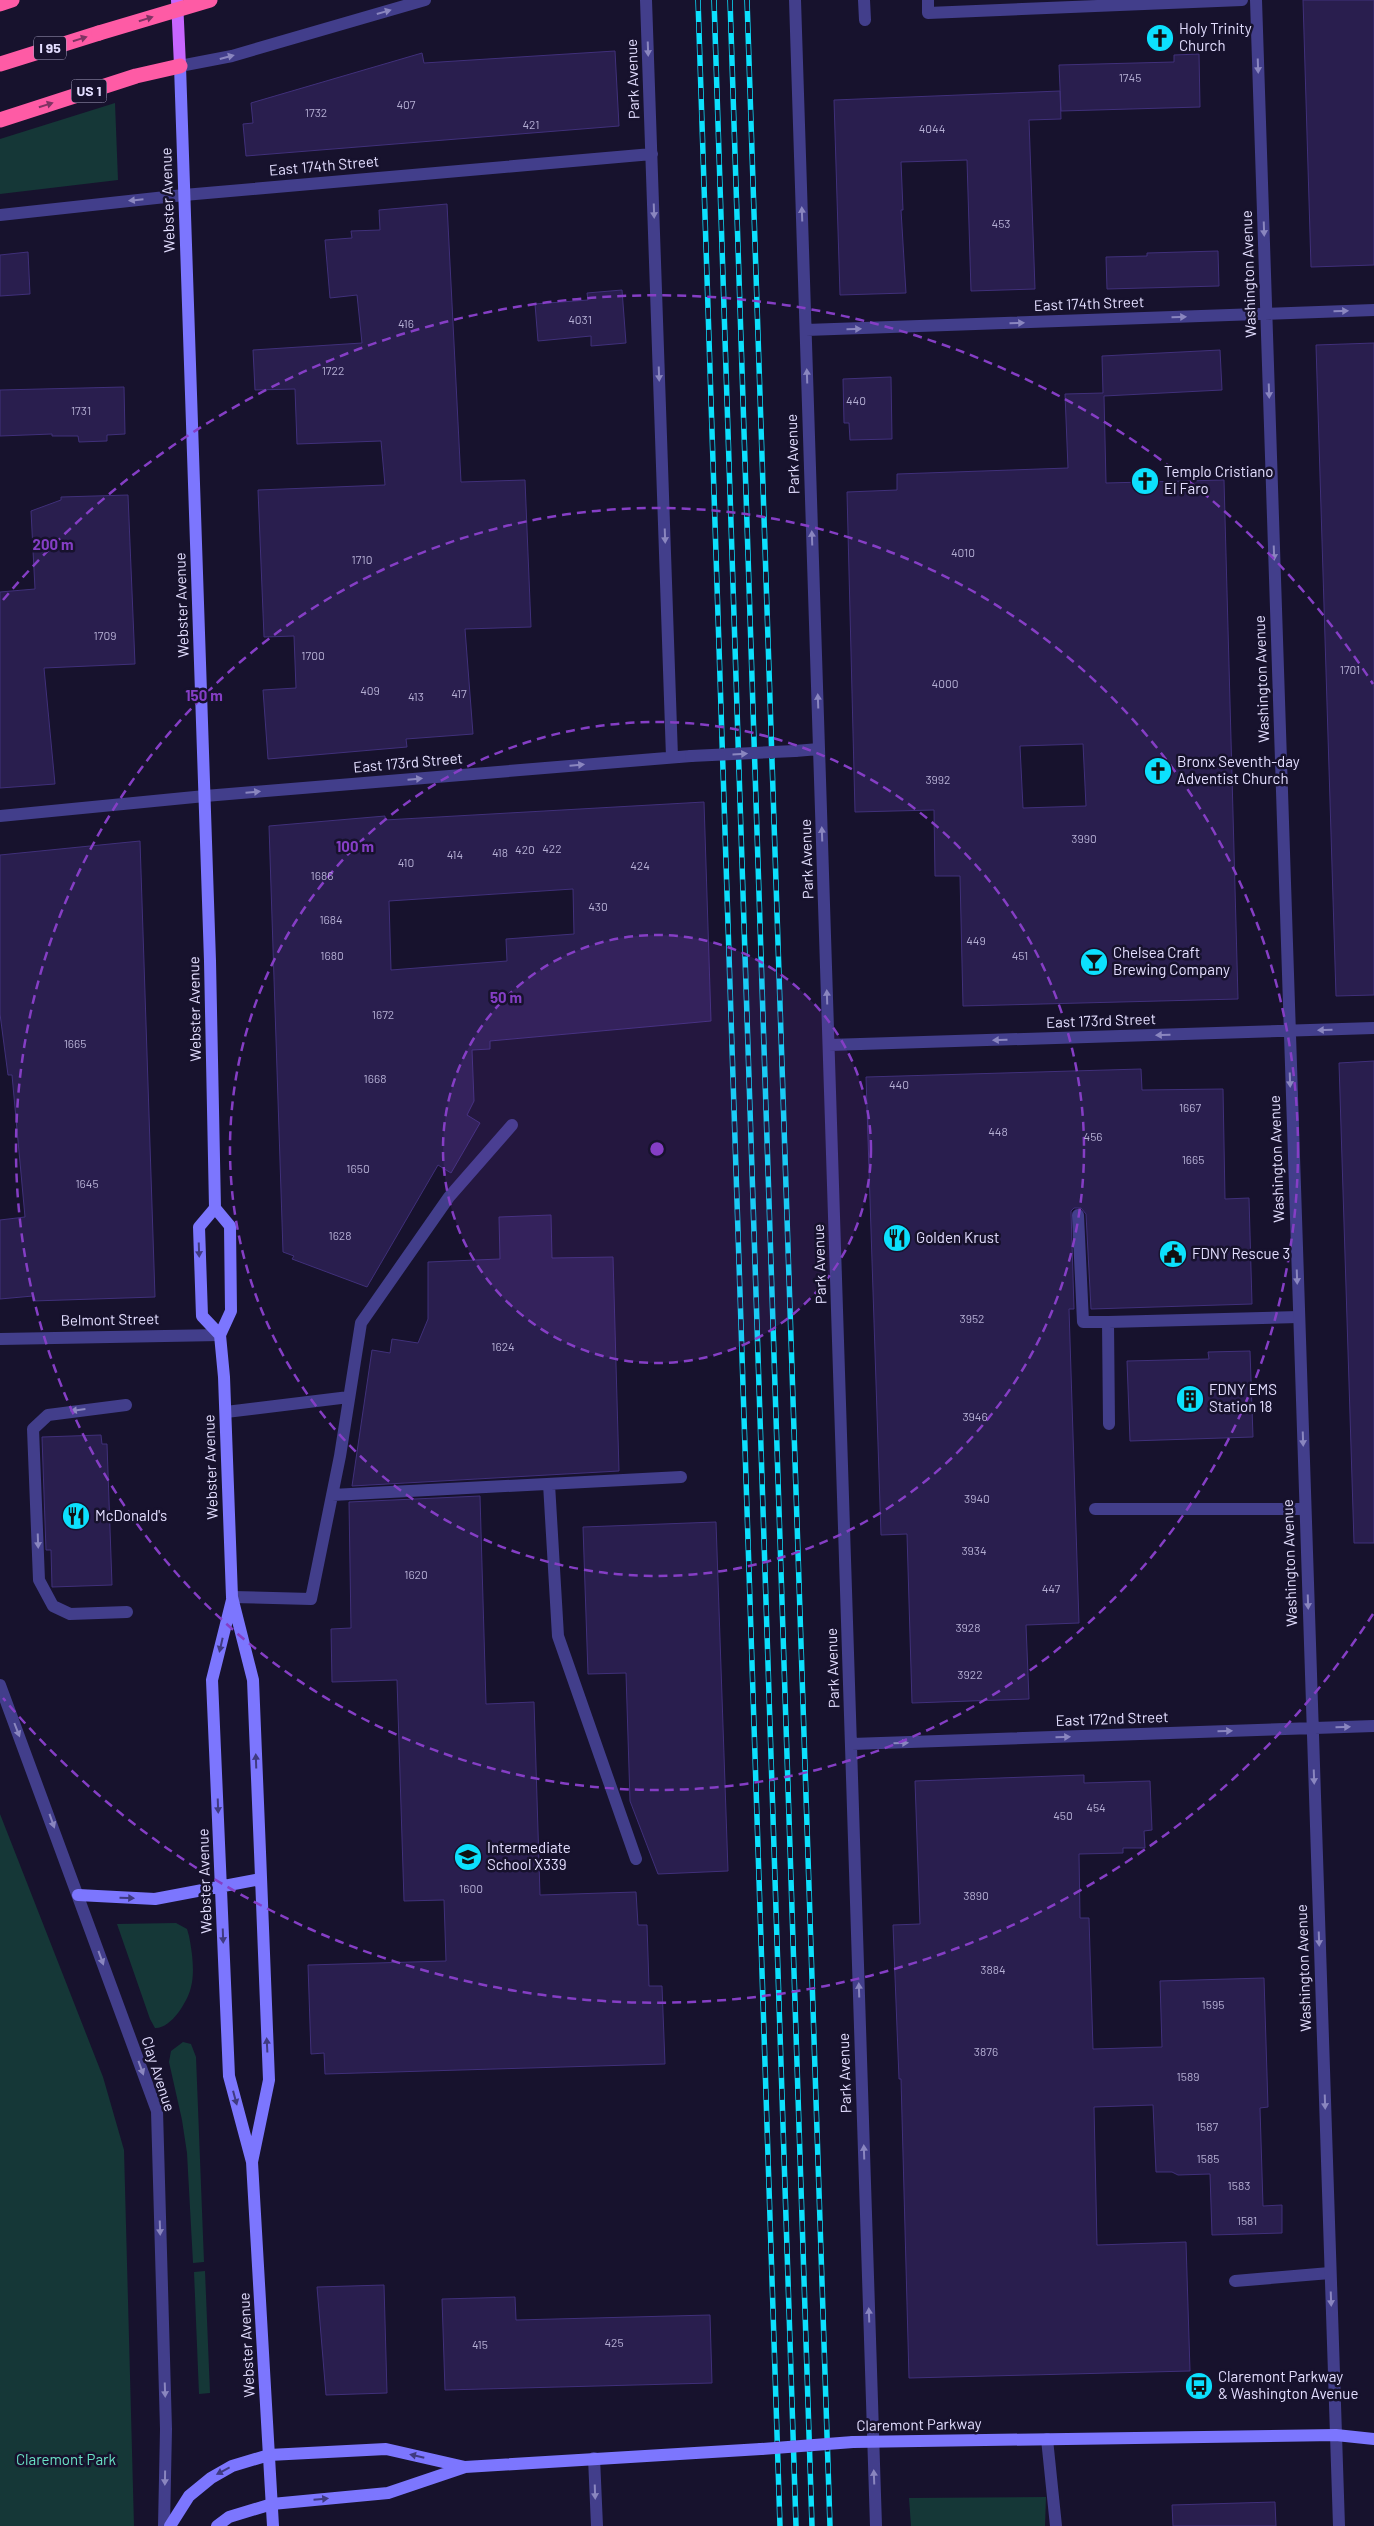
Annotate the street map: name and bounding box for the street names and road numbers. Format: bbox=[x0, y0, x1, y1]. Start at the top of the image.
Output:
road number: I 95 bbox=[34, 36, 66, 59]
street label: Park Avenue bbox=[622, 39, 642, 119]
road number: US 1 bbox=[72, 80, 106, 102]
street label: Webster Avenue bbox=[156, 147, 178, 253]
street label: East 174th Street bbox=[268, 151, 380, 179]
street label: Washington Avenue bbox=[1237, 210, 1259, 338]
street label: East 174th Street bbox=[1033, 292, 1145, 314]
street label: Park Avenue bbox=[782, 414, 802, 494]
street label: Webster Avenue bbox=[170, 552, 192, 658]
street label: Washington Avenue bbox=[1250, 615, 1272, 743]
street label: East 173rd Street bbox=[352, 748, 463, 776]
street label: Park Avenue bbox=[796, 819, 816, 899]
street label: Webster Avenue bbox=[184, 956, 204, 1062]
street label: East 173rd Street bbox=[1046, 1009, 1156, 1031]
street label: Washington Avenue bbox=[1265, 1095, 1287, 1223]
street label: Park Avenue bbox=[809, 1224, 829, 1304]
street label: Belmont Street bbox=[60, 1309, 160, 1329]
street label: Webster Avenue bbox=[199, 1414, 221, 1520]
street label: Washington Avenue bbox=[1278, 1499, 1300, 1627]
street label: Park Avenue bbox=[822, 1628, 842, 1708]
street label: East 172nd Street bbox=[1055, 1707, 1169, 1729]
street label: Webster Avenue bbox=[193, 1828, 215, 1934]
street label: Washington Avenue bbox=[1292, 1904, 1314, 2032]
street label: Park Avenue bbox=[834, 2033, 854, 2113]
street label: Clay Avenue bbox=[138, 2034, 180, 2113]
street label: Webster Avenue bbox=[234, 2292, 258, 2398]
street label: Claremont Parkway bbox=[856, 2414, 982, 2434]

